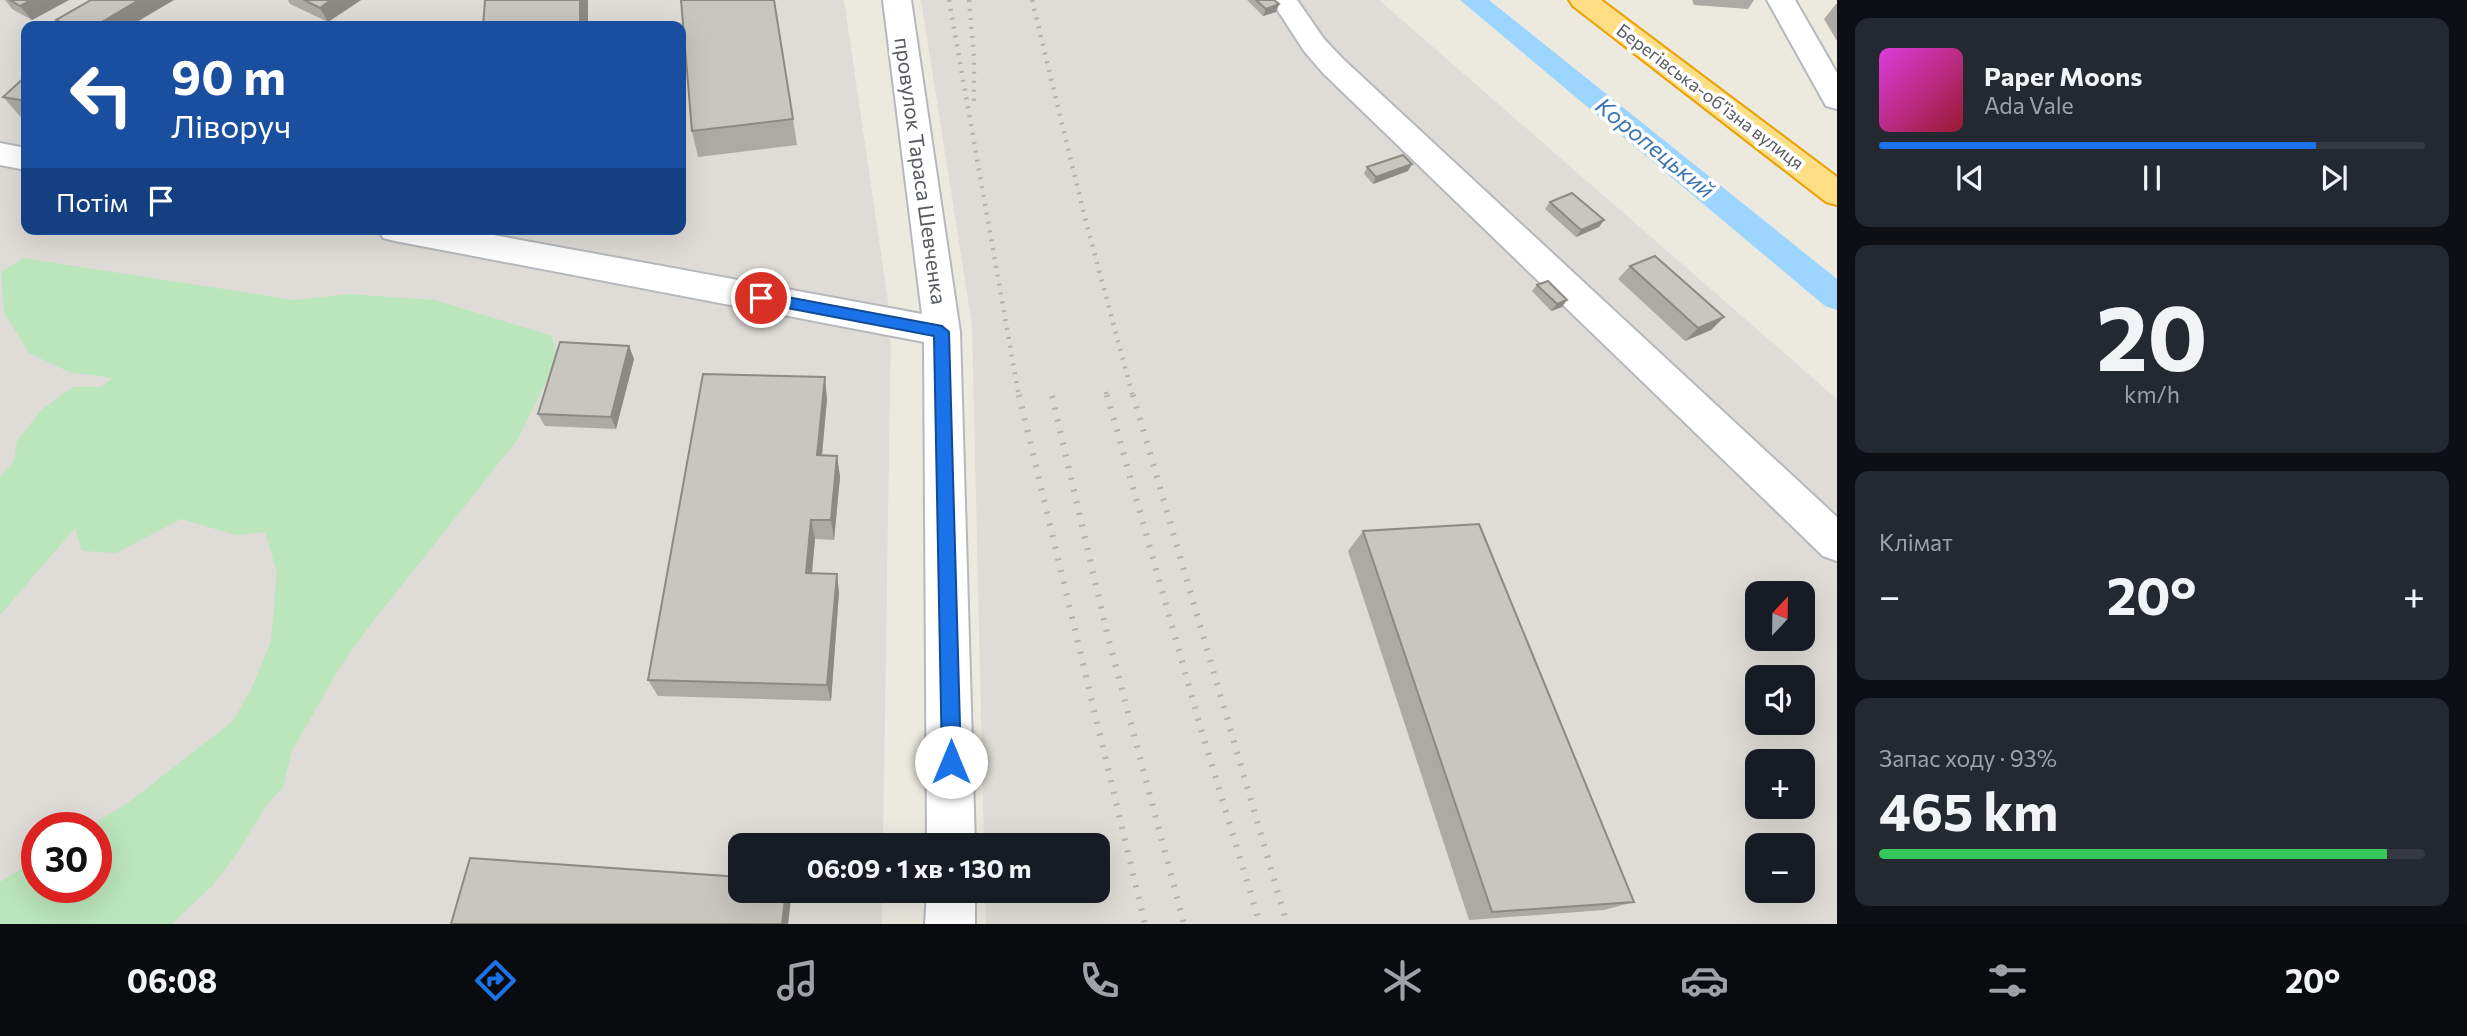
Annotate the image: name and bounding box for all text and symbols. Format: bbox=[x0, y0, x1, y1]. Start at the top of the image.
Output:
street label: Берегівська-обʼїзна вулиця bbox=[1613, 19, 1809, 174]
street label: провулок Тараса Шевченка bbox=[890, 36, 953, 306]
text: 90 m bbox=[171, 45, 286, 105]
icon: left bbox=[56, 49, 147, 140]
text: Paper Moons bbox=[1984, 60, 2142, 91]
water label: Коропецький bbox=[1591, 91, 1721, 204]
text: Ada Vale bbox=[1984, 91, 2074, 119]
text: Ліворуч bbox=[171, 105, 291, 145]
icon: previous bbox=[1951, 159, 1989, 197]
icon: pause bbox=[2133, 159, 2171, 197]
icon: next bbox=[2315, 159, 2353, 197]
icon: arrive bbox=[142, 182, 180, 220]
text: Потім bbox=[56, 186, 128, 217]
pin bbox=[731, 268, 791, 328]
text: 20 bbox=[2096, 278, 2208, 390]
icon: arrive bbox=[742, 279, 780, 317]
text: km/h bbox=[2124, 380, 2180, 408]
text: Клімат bbox=[1879, 528, 1953, 556]
text: 20° bbox=[2107, 562, 2197, 626]
text: − bbox=[1879, 571, 1901, 618]
text: + bbox=[2403, 571, 2425, 618]
north arrow bbox=[1745, 581, 1815, 651]
map controls bbox=[1745, 581, 1815, 903]
button: sound bbox=[1745, 665, 1815, 735]
position arrow bbox=[914, 725, 988, 799]
text: Запас ходу · 93% bbox=[1879, 744, 2057, 772]
button: + bbox=[1745, 749, 1815, 819]
text: 465 km bbox=[1879, 778, 2058, 842]
speed limit sign: 30 bbox=[21, 812, 112, 903]
button: − bbox=[1745, 833, 1815, 903]
text: 06:09 · 1 хв · 130 m bbox=[807, 852, 1031, 883]
icon: directions bbox=[471, 956, 520, 1005]
icon: music bbox=[773, 956, 822, 1005]
icon: phone bbox=[1075, 956, 1124, 1005]
icon: climate bbox=[1378, 956, 1427, 1005]
icon: car bbox=[1680, 956, 1729, 1005]
icon: filters bbox=[1983, 956, 2032, 1005]
text: 06:08 bbox=[127, 960, 217, 1000]
text: 20° bbox=[2285, 960, 2340, 1000]

